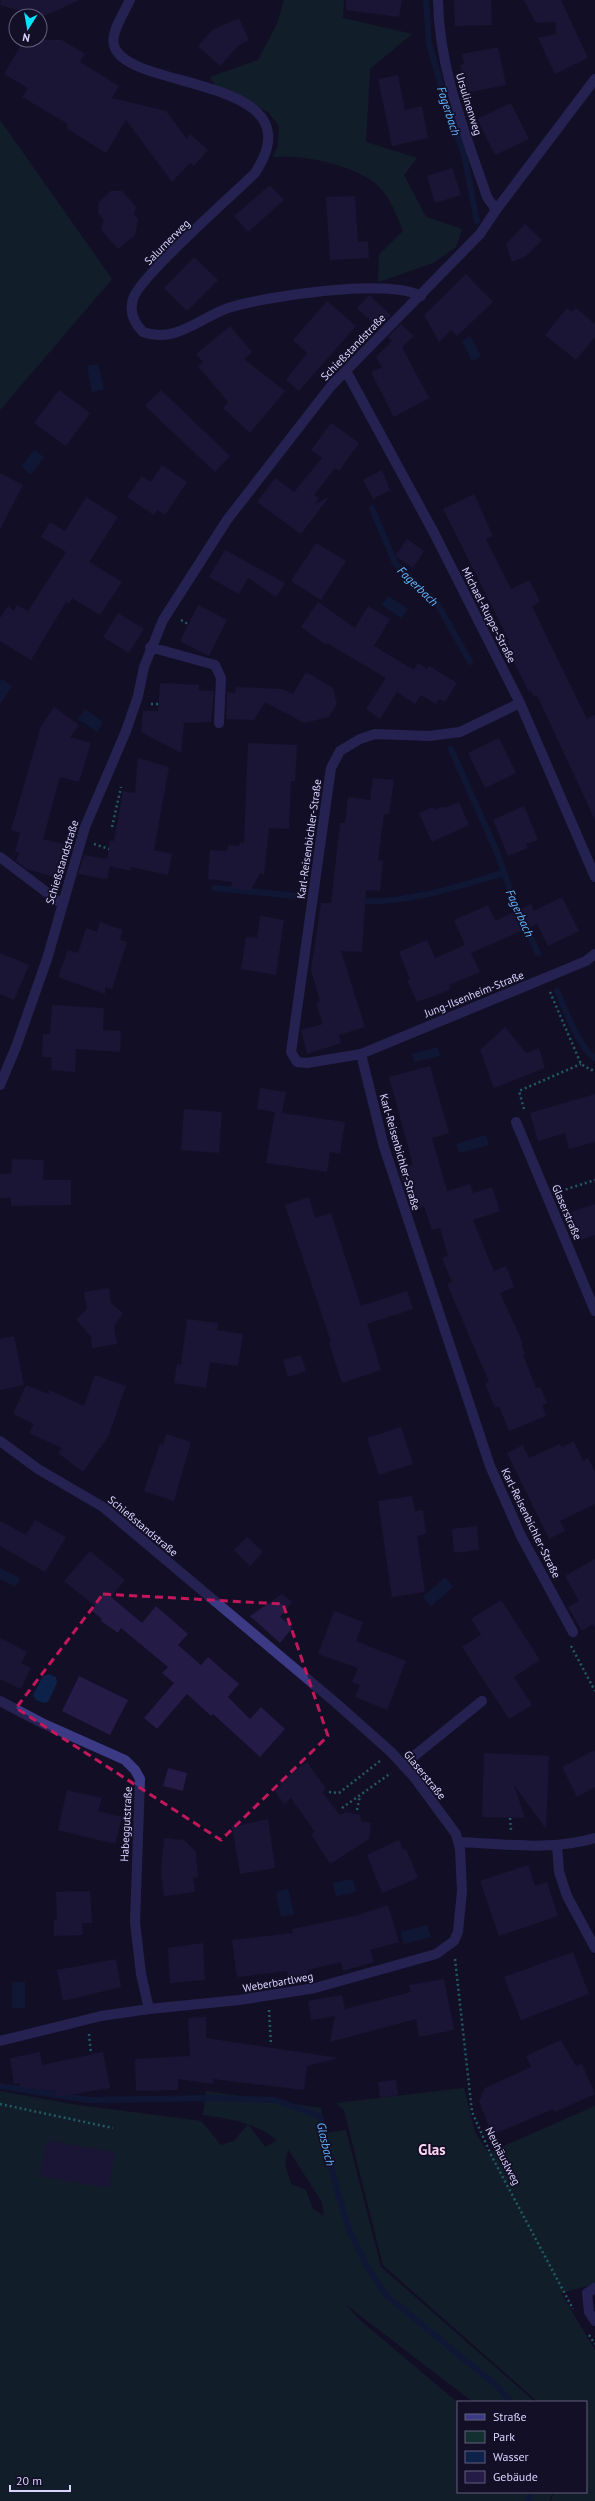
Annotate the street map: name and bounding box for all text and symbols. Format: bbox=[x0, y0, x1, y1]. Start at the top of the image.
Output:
north arrow bbox=[8, 8, 48, 48]
text: N bbox=[21, 30, 31, 45]
street label: Ursulinenweg bbox=[453, 71, 485, 137]
water label: Fagerbach bbox=[434, 85, 464, 137]
street label: Salurnerweg bbox=[141, 216, 193, 268]
street label: Schießstandstraße bbox=[318, 310, 389, 383]
water label: Fagerbach bbox=[395, 563, 441, 609]
street label: Michael-Ruppe-Straße bbox=[459, 565, 519, 666]
street label: Karl-Reisenbichler-Straße bbox=[294, 778, 324, 900]
street label: Schießstandstraße bbox=[43, 818, 82, 906]
water label: Fagerbach bbox=[503, 887, 537, 939]
street label: Jung-Ilsenheim-Straße bbox=[421, 968, 526, 1021]
street label: Karl-Reisenbichler-Straße bbox=[377, 1092, 423, 1212]
street label: Glaserstraße bbox=[549, 1182, 585, 1242]
street label: Karl-Reisenbichler-Straße bbox=[498, 1466, 564, 1581]
street label: Schießstandstraße bbox=[105, 1493, 181, 1560]
street label: Glaserstraße bbox=[401, 1748, 449, 1803]
street label: Habeggutstraße bbox=[117, 1786, 135, 1862]
street label: Weberbartlweg bbox=[242, 1969, 314, 1995]
water label: Glasbach bbox=[314, 2121, 338, 2167]
street label: Neuhäuslweg bbox=[482, 2125, 524, 2188]
district label: Glas bbox=[418, 2140, 446, 2159]
legend bbox=[457, 2401, 587, 2493]
text: Straße bbox=[493, 2409, 527, 2424]
text: Park bbox=[493, 2429, 515, 2444]
text: Wasser bbox=[493, 2449, 529, 2464]
scale bar bbox=[10, 2467, 70, 2493]
text: Gebäude bbox=[493, 2469, 538, 2484]
text: 20 m bbox=[16, 2473, 42, 2488]

